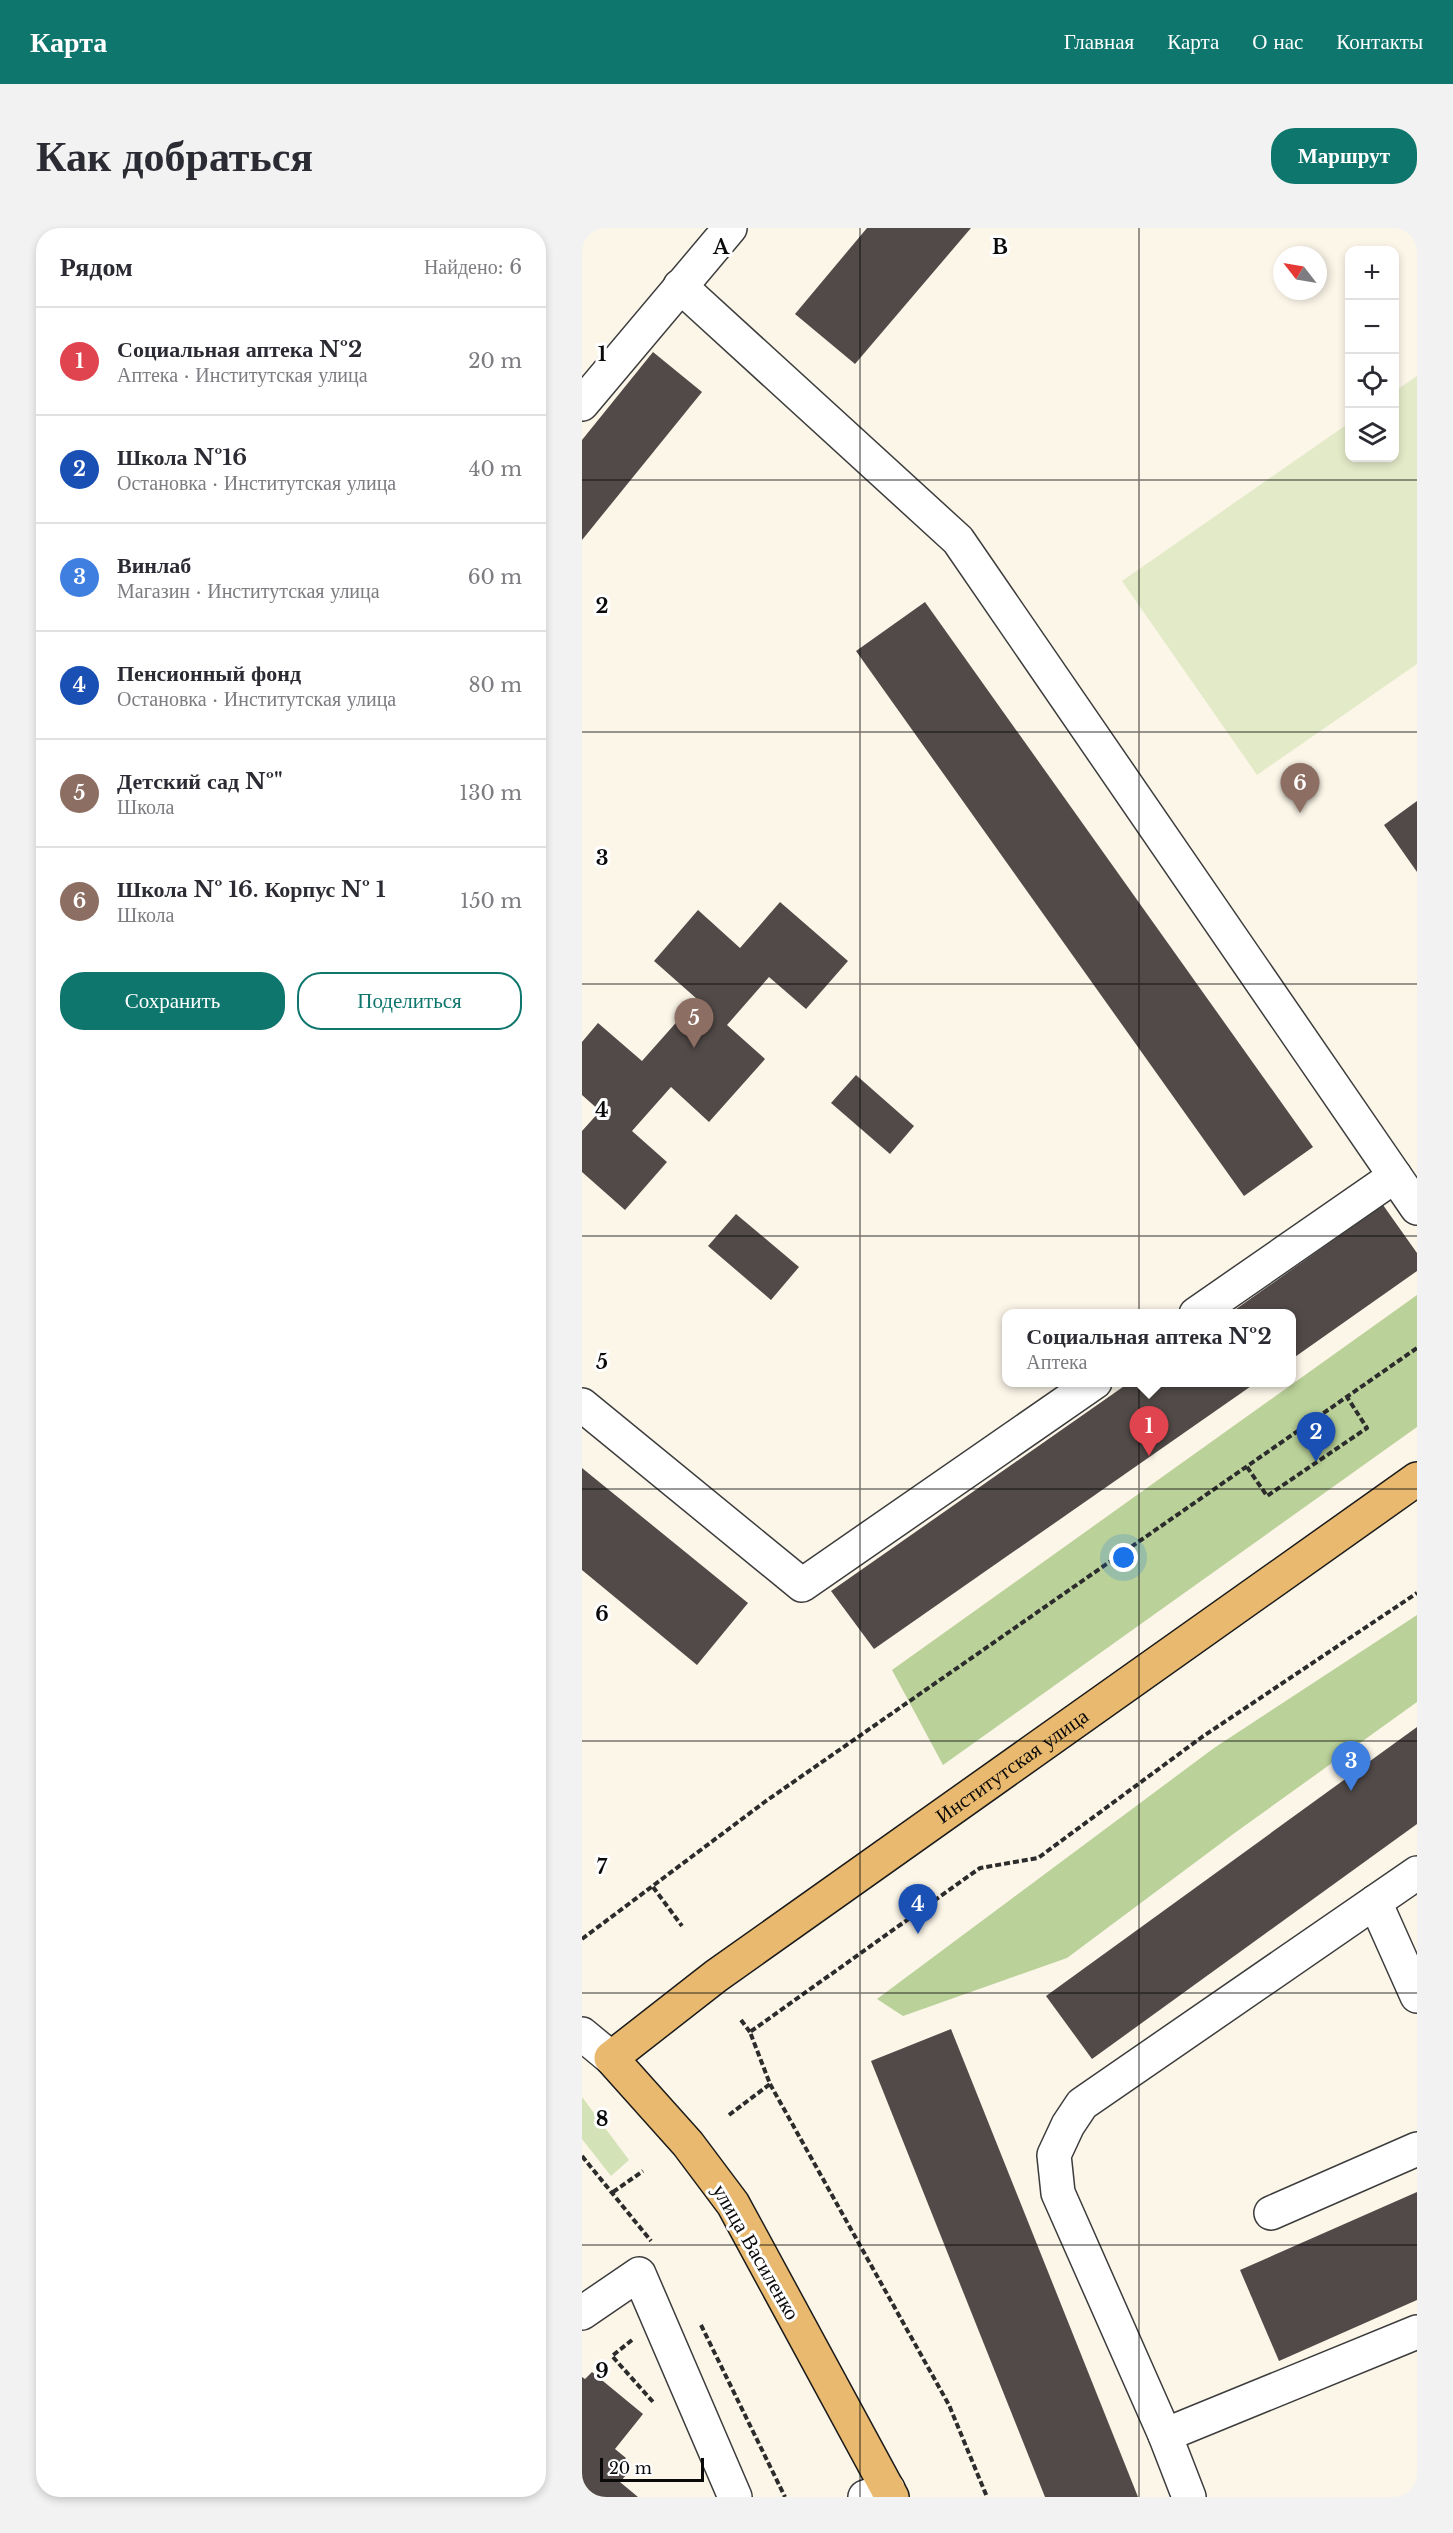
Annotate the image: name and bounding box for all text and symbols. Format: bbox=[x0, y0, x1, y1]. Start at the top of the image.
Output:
text: Карта bbox=[30, 25, 107, 60]
text: Главная bbox=[1064, 29, 1134, 55]
text: Карта bbox=[1167, 29, 1219, 55]
text: О нас bbox=[1252, 29, 1303, 55]
text: Контакты bbox=[1336, 29, 1423, 55]
button: Маршрут bbox=[1271, 128, 1417, 184]
text: Как добраться bbox=[36, 130, 313, 182]
text: A bbox=[712, 235, 730, 259]
text: B bbox=[992, 235, 1008, 259]
north arrow bbox=[1273, 246, 1327, 300]
map controls bbox=[1345, 246, 1399, 462]
button: + bbox=[1345, 246, 1399, 300]
text: Рядом bbox=[60, 251, 133, 283]
text: Найдено: 6 bbox=[424, 255, 522, 279]
button: − bbox=[1345, 300, 1399, 354]
text: Социальная аптека №2 bbox=[117, 336, 362, 363]
text: 1 bbox=[598, 342, 607, 366]
text: 1 bbox=[75, 349, 84, 373]
text: 20 m bbox=[468, 349, 522, 373]
button: locate bbox=[1345, 354, 1399, 408]
text: Аптека · Институтская улица bbox=[117, 363, 368, 387]
button: layers bbox=[1345, 408, 1399, 462]
text: Школа №16 bbox=[117, 444, 247, 471]
text: 2 bbox=[73, 457, 86, 481]
text: 40 m bbox=[469, 457, 522, 481]
text: Остановка · Институтская улица bbox=[117, 471, 396, 495]
text: Винлаб bbox=[117, 552, 191, 579]
text: 3 bbox=[73, 565, 86, 589]
text: 60 m bbox=[468, 565, 522, 589]
text: Магазин · Институтская улица bbox=[117, 579, 380, 603]
text: 2 bbox=[595, 594, 609, 618]
text: Пенсионный фонд bbox=[117, 660, 301, 687]
text: 4 bbox=[73, 673, 86, 697]
text: 80 m bbox=[468, 673, 522, 697]
text: Остановка · Институтская улица bbox=[117, 687, 396, 711]
pin: 6 bbox=[1280, 764, 1320, 813]
text: Детский сад №" bbox=[117, 768, 283, 795]
text: 5 bbox=[74, 781, 85, 805]
text: 130 m bbox=[459, 781, 522, 805]
text: Школа bbox=[117, 795, 174, 819]
text: 3 bbox=[596, 846, 608, 870]
text: Школа № 16. Корпус № 1 bbox=[117, 876, 386, 903]
text: 6 bbox=[73, 889, 86, 913]
text: 150 m bbox=[460, 889, 522, 913]
text: Школа bbox=[117, 903, 174, 927]
button: Сохранить bbox=[60, 972, 285, 1030]
button: Поделиться bbox=[297, 972, 522, 1030]
pin: 5 bbox=[674, 998, 714, 1048]
text: 4 bbox=[595, 1098, 609, 1122]
popup bbox=[1002, 1309, 1296, 1387]
text: Социальная аптека №2 bbox=[1026, 1323, 1272, 1350]
text: 5 bbox=[596, 1350, 608, 1374]
text: Аптека bbox=[1026, 1350, 1087, 1374]
pin: 1 bbox=[1130, 1406, 1168, 1456]
pin: 2 bbox=[1296, 1412, 1336, 1462]
your location bbox=[1109, 1543, 1138, 1572]
text: 6 bbox=[595, 1602, 609, 1626]
street label: Институтская улица bbox=[931, 1703, 1094, 1829]
pin: 3 bbox=[1332, 1742, 1370, 1791]
text: 7 bbox=[597, 1855, 608, 1879]
pin: 4 bbox=[898, 1884, 938, 1934]
text: 8 bbox=[596, 2107, 608, 2131]
street label: улица Василенко bbox=[707, 2179, 805, 2325]
text: 9 bbox=[595, 2359, 609, 2383]
scale bar bbox=[600, 2455, 704, 2482]
text: 20 m bbox=[609, 2458, 652, 2478]

